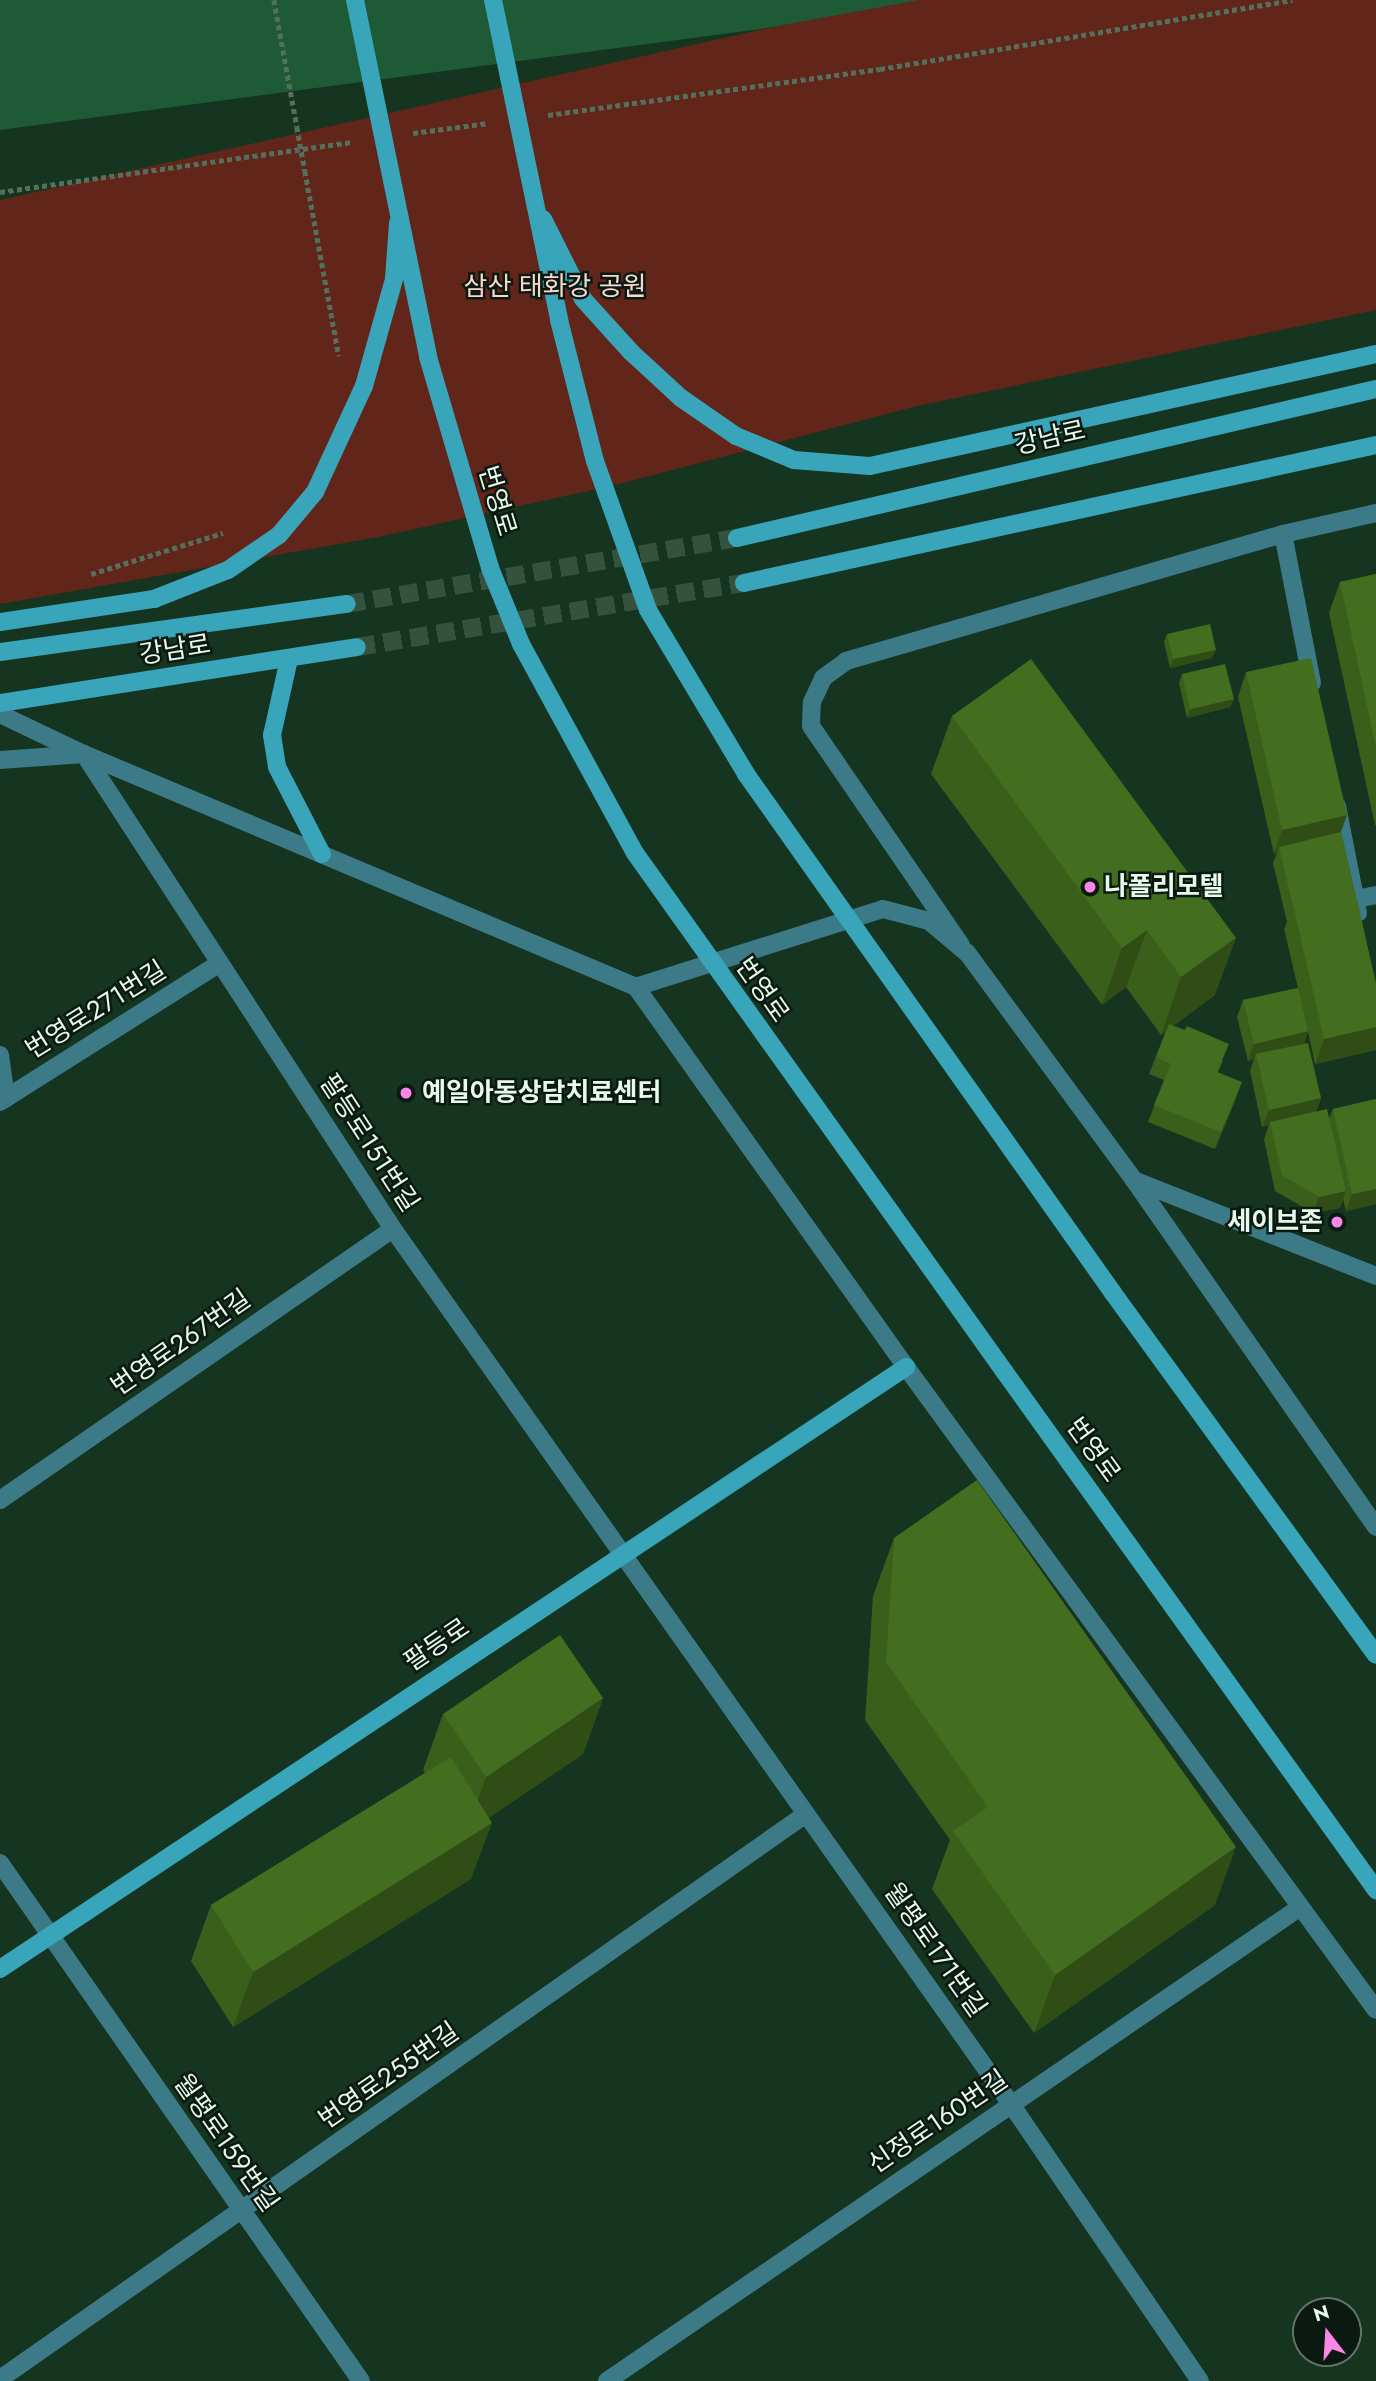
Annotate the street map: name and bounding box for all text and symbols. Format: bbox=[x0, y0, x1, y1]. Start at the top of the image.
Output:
park label: 삼산 태화강 공원 bbox=[463, 271, 647, 303]
street label: 강남로 bbox=[1012, 415, 1088, 461]
street label: 번영로 bbox=[472, 462, 522, 540]
street label: 강남로 bbox=[137, 629, 213, 671]
place label: 나폴리모텔 bbox=[1104, 871, 1224, 903]
marker: 나폴리모텔 bbox=[1082, 879, 1098, 895]
street label: 번영로 bbox=[729, 952, 795, 1028]
street label: 번영로271번길 bbox=[20, 954, 172, 1066]
street label: 팔등로151번길 bbox=[313, 1068, 425, 1218]
place label: 예일아동상담치료센터 bbox=[422, 1077, 661, 1109]
marker: 예일아동상담치료센터 bbox=[396, 1083, 416, 1103]
place label: 세이브존 bbox=[1227, 1206, 1323, 1238]
marker: 세이브존 bbox=[1329, 1214, 1345, 1230]
street label: 번영로267번길 bbox=[105, 1283, 257, 1403]
street label: 번영로 bbox=[1059, 1412, 1127, 1488]
street label: 팔등로 bbox=[399, 1612, 475, 1678]
street label: 월평로171번길 bbox=[877, 1877, 993, 2023]
street label: 번영로255번길 bbox=[313, 2016, 465, 2136]
street label: 신정로160번길 bbox=[862, 2064, 1014, 2180]
street label: 월평로159번길 bbox=[167, 2068, 285, 2218]
north arrow bbox=[1292, 2297, 1362, 2367]
text: N bbox=[1310, 2298, 1332, 2328]

